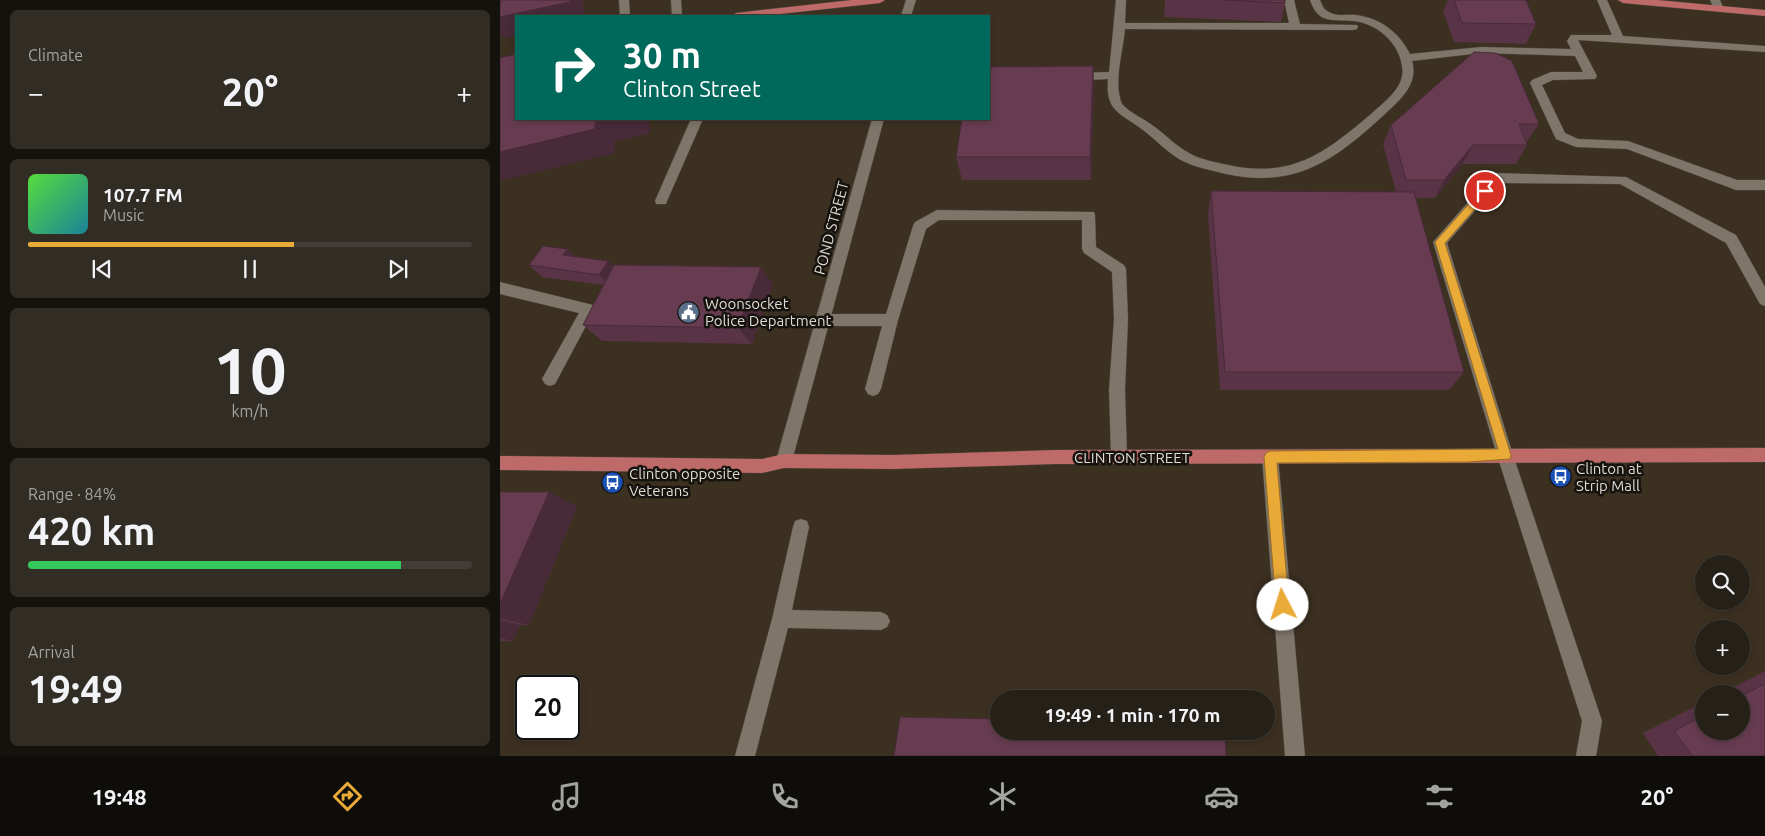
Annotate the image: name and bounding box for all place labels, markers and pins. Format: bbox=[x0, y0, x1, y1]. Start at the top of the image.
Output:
pin bbox=[1464, 170, 1506, 212]
place label: Woonsocket Police Department bbox=[705, 295, 832, 329]
public building icon: Woonsocket Police Department bbox=[677, 300, 701, 324]
place label: Clinton at Strip Mall bbox=[1576, 460, 1642, 494]
place label: Clinton opposite Veterans bbox=[629, 465, 740, 499]
bus stop icon: Clinton at Strip Mall bbox=[1548, 465, 1572, 489]
bus stop icon: Clinton opposite Veterans bbox=[601, 470, 625, 494]

